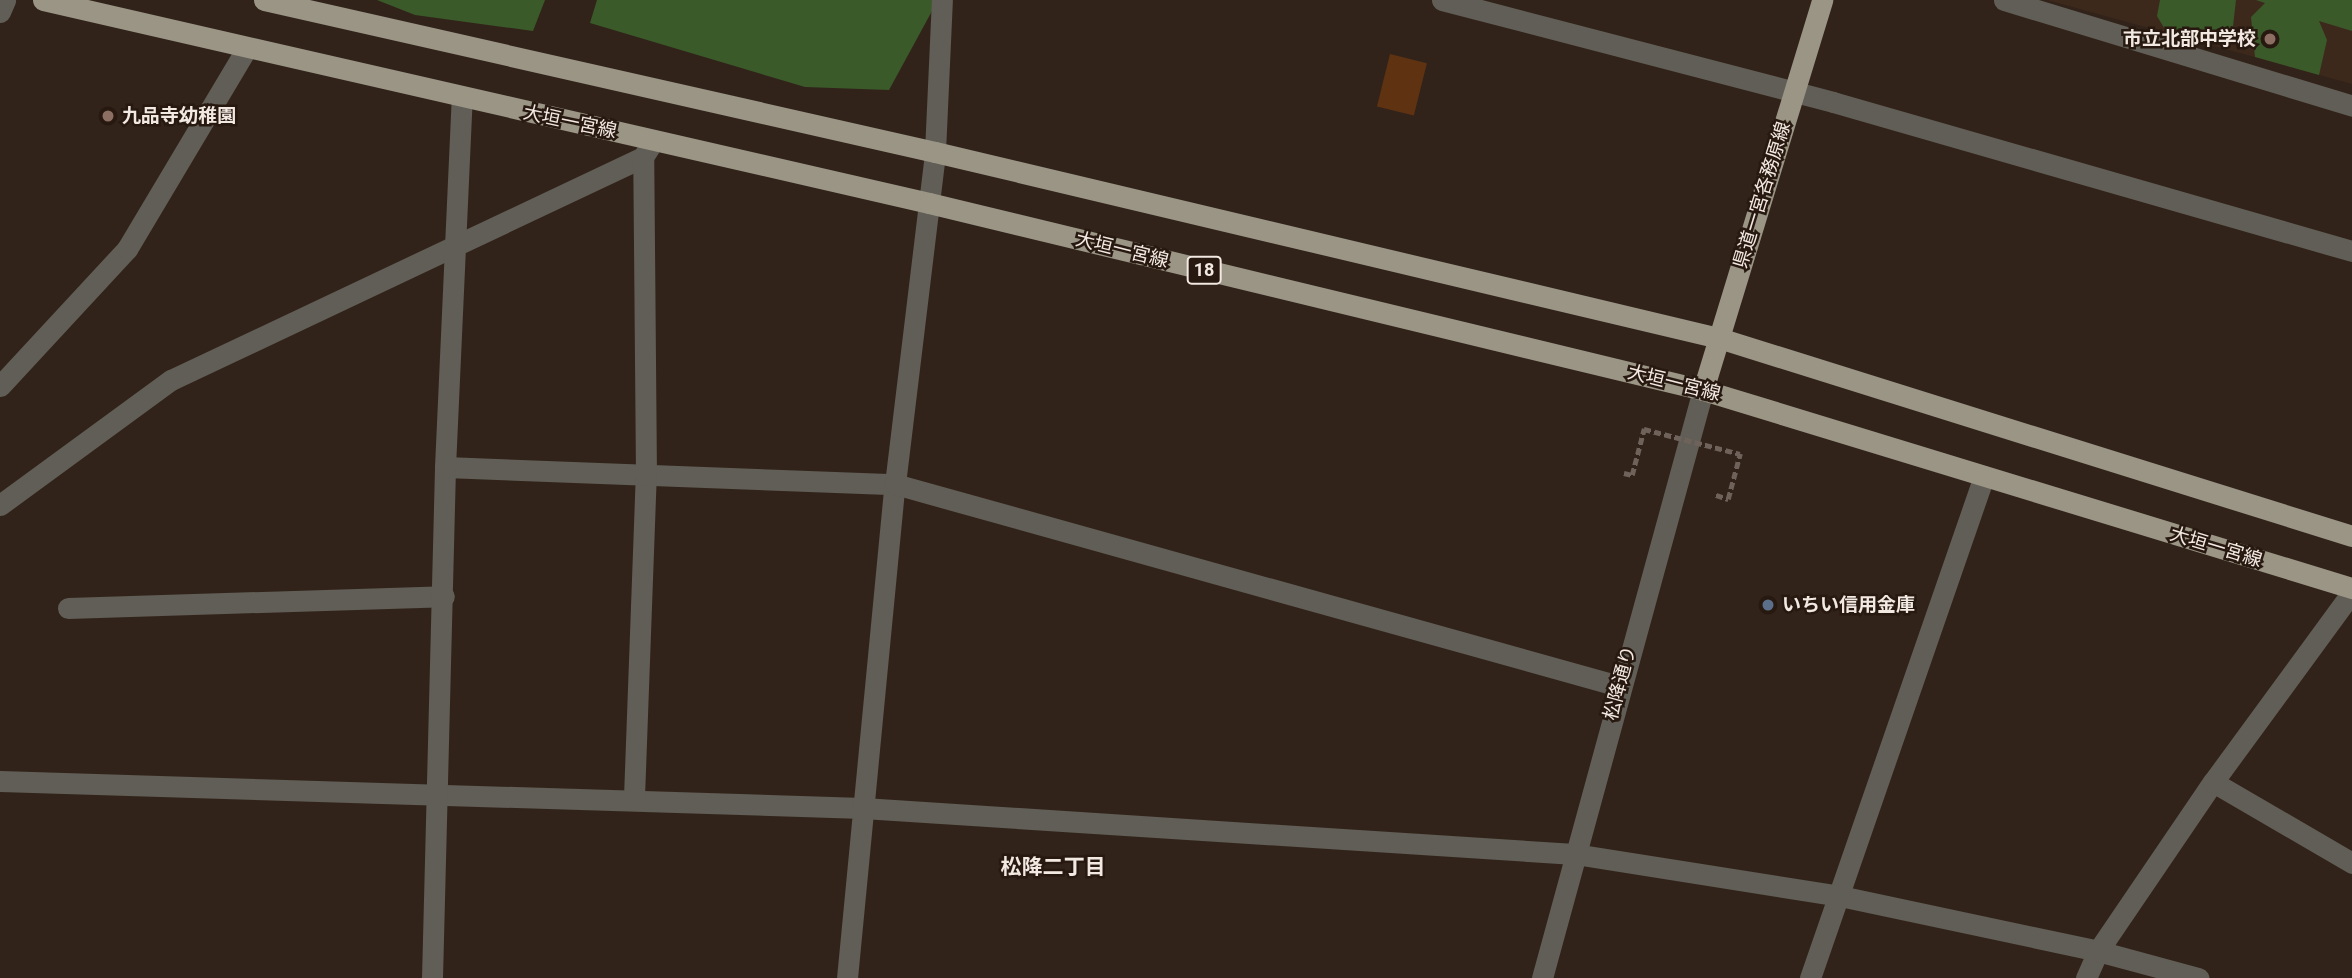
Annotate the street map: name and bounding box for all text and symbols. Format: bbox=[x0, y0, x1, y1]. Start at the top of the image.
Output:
place label: 市立北部中学校 bbox=[2123, 28, 2256, 50]
marker: 市立北部中学校 bbox=[2262, 31, 2278, 47]
street label: 大垣一宮線 bbox=[521, 101, 619, 143]
place label: 九品寺幼稚園 bbox=[122, 105, 236, 127]
marker: 九品寺幼稚園 bbox=[100, 108, 116, 124]
street label: 県道一宮各務原線 bbox=[1729, 119, 1795, 271]
street label: 大垣一宮線 bbox=[1073, 227, 1171, 273]
road number: 18 bbox=[1186, 256, 1222, 284]
street label: 大垣一宮線 bbox=[1625, 360, 1723, 406]
street label: 大垣一宮線 bbox=[2167, 522, 2265, 572]
place label: いちい信用金庫 bbox=[1782, 594, 1915, 616]
marker: いちい信用金庫 bbox=[1760, 597, 1776, 613]
street label: 松降通り bbox=[1599, 643, 1641, 723]
district label: 松降二丁目 bbox=[1001, 854, 1105, 880]

